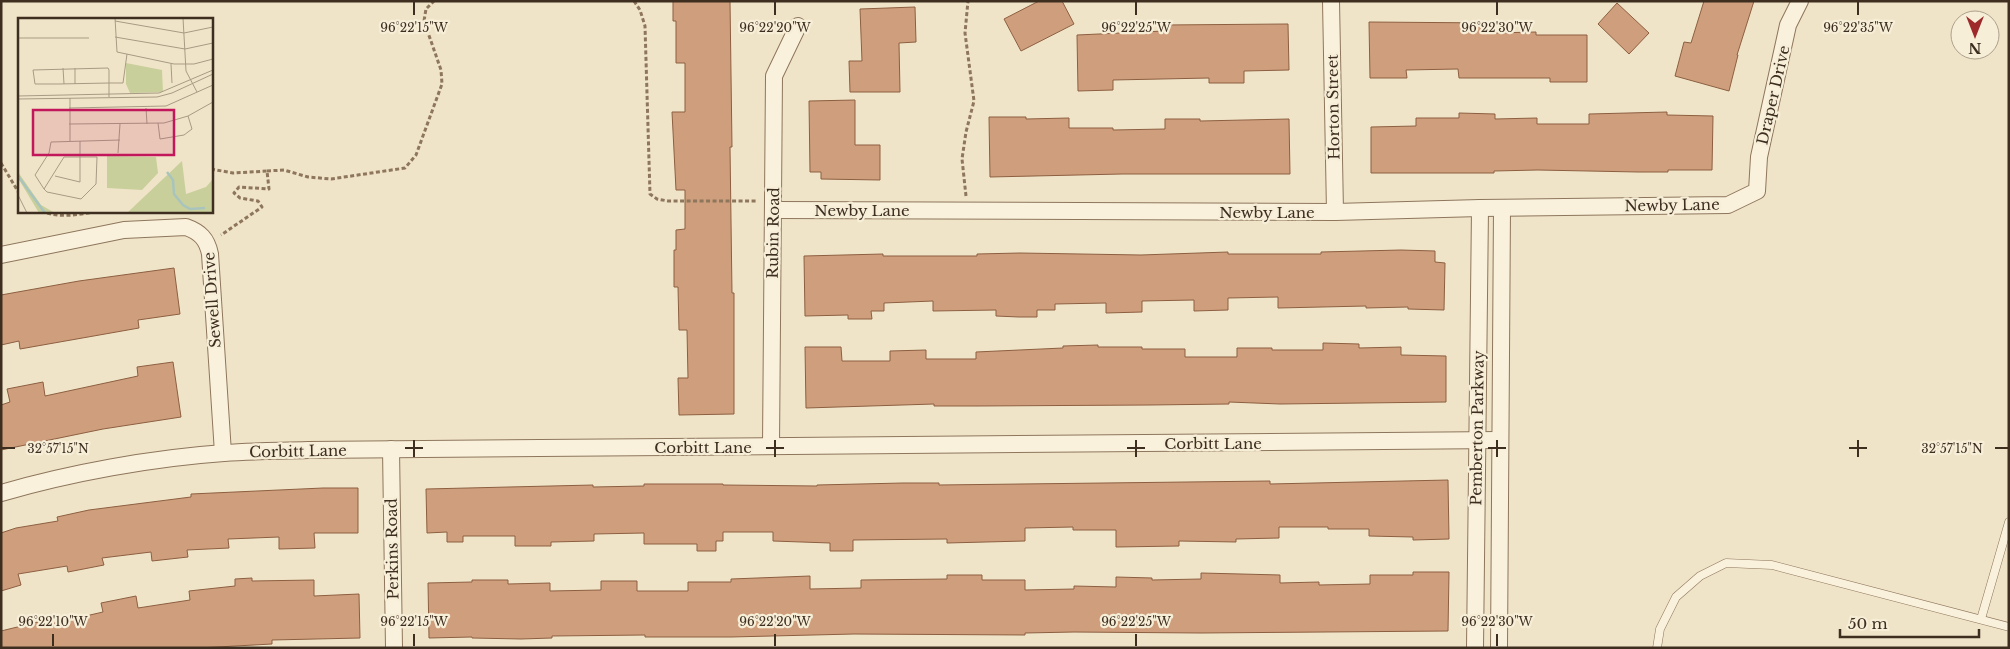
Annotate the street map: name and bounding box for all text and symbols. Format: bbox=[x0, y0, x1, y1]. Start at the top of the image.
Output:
north arrow bbox=[1950, 10, 2000, 60]
inset map bbox=[18, 18, 212, 212]
text: 96°22'15"W bbox=[380, 20, 449, 35]
text: 96°22'20"W bbox=[739, 20, 812, 35]
text: 96°22'25"W bbox=[1101, 20, 1172, 35]
text: 96°22'30"W bbox=[1461, 20, 1534, 35]
text: 96°22'35"W bbox=[1823, 20, 1894, 35]
text: N bbox=[1968, 39, 1982, 57]
street label: Draper Drive bbox=[1752, 43, 1794, 147]
street label: Horton Street bbox=[1323, 54, 1343, 160]
street label: Rubin Road bbox=[763, 187, 783, 279]
street label: Newby Lane bbox=[1624, 195, 1720, 215]
street label: Newby Lane bbox=[814, 201, 910, 220]
street label: Newby Lane bbox=[1219, 203, 1315, 222]
street label: Sewell Drive bbox=[199, 251, 225, 349]
street label: Pemberton Parkway bbox=[1466, 350, 1488, 506]
street label: Corbitt Lane bbox=[1164, 434, 1262, 453]
street label: Corbitt Lane bbox=[654, 438, 752, 457]
text: 32°57'15"N bbox=[27, 441, 89, 456]
street label: Corbitt Lane bbox=[249, 441, 347, 461]
text: 32°57'15"N bbox=[1921, 441, 1983, 456]
street label: Perkins Road bbox=[382, 498, 402, 600]
scale bar bbox=[1840, 606, 1979, 638]
text: 96°22'10"W bbox=[18, 614, 89, 629]
text: 96°22'15"W bbox=[380, 614, 449, 629]
text: 96°22'20"W bbox=[739, 614, 812, 629]
text: 96°22'25"W bbox=[1101, 614, 1172, 629]
text: 96°22'30"W bbox=[1461, 614, 1534, 629]
text: 50 m bbox=[1848, 614, 1888, 633]

